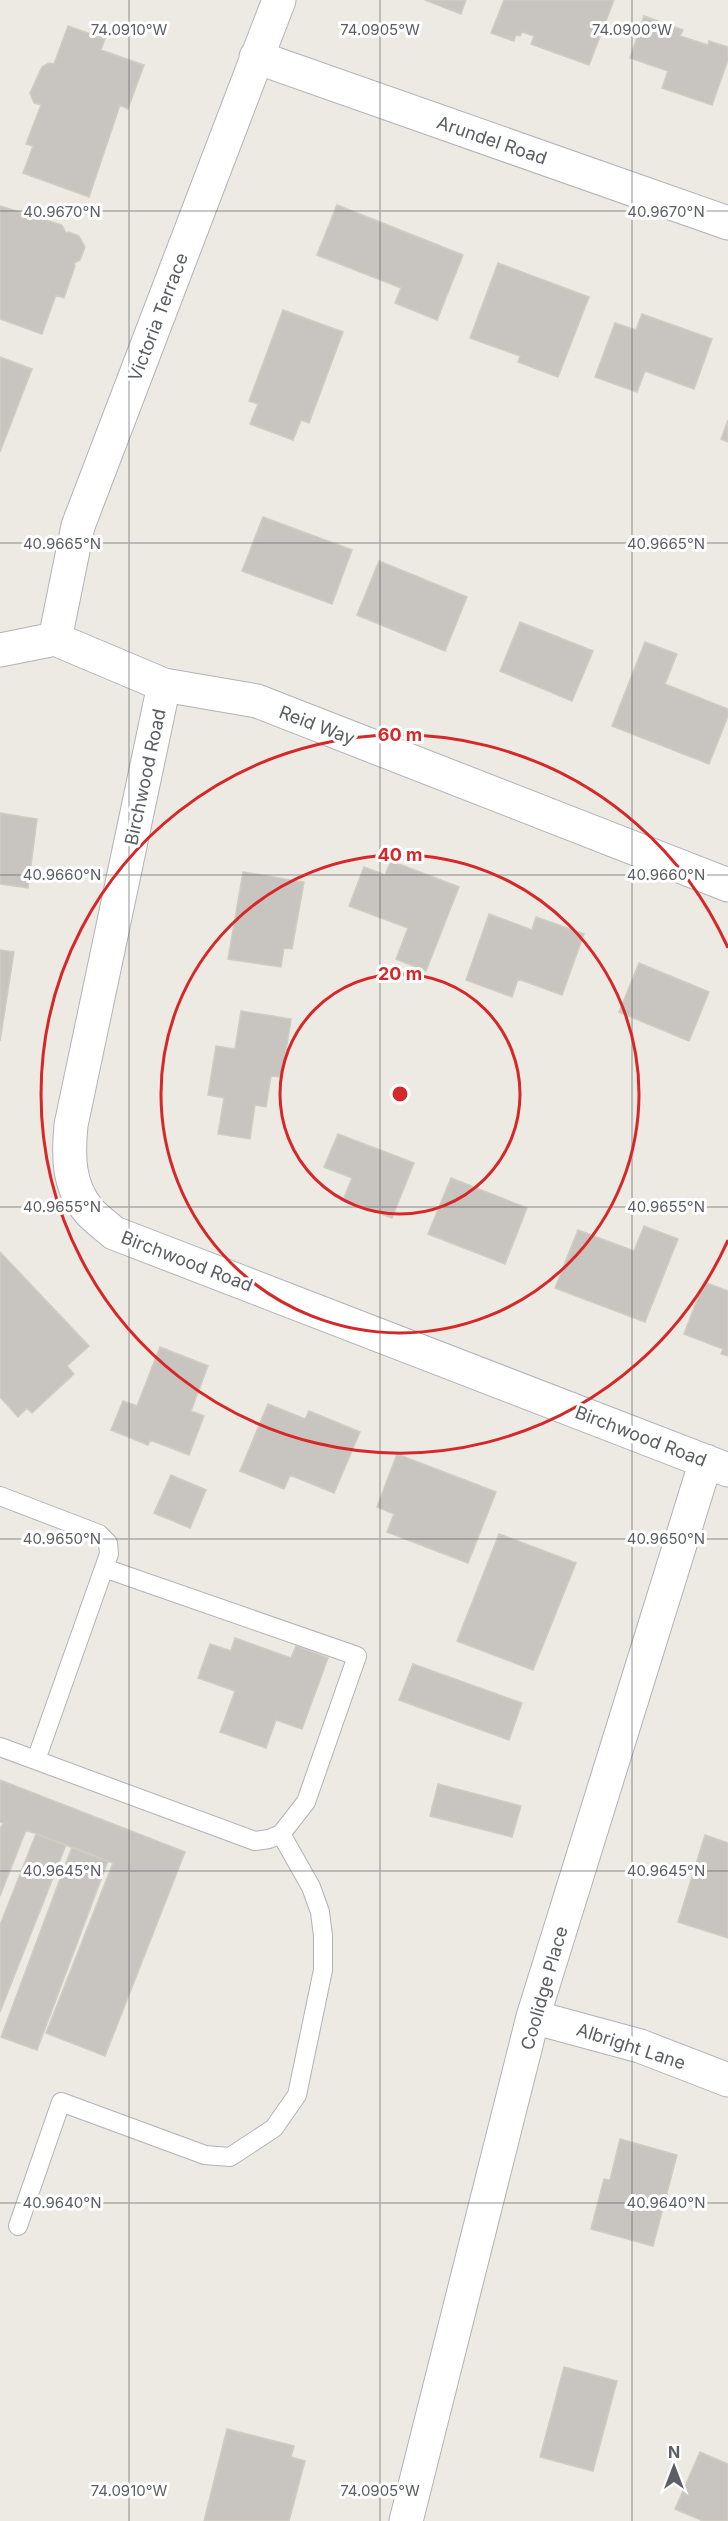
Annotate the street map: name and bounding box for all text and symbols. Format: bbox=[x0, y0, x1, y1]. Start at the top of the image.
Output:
text: 74.0910°W bbox=[91, 20, 168, 39]
text: 74.0905°W bbox=[340, 20, 420, 39]
text: 74.0900°W bbox=[592, 20, 672, 39]
street label: Arundel Road bbox=[434, 111, 550, 169]
text: 40.9670°N bbox=[23, 202, 101, 221]
text: 40.9670°N bbox=[627, 202, 705, 221]
street label: Victoria Terrace bbox=[124, 250, 192, 384]
text: 40.9665°N bbox=[23, 534, 101, 553]
text: 40.9665°N bbox=[627, 534, 705, 553]
street label: Reid Way bbox=[276, 701, 358, 749]
street label: Birchwood Road bbox=[120, 707, 170, 847]
text: 60 m bbox=[378, 724, 422, 745]
text: 40 m bbox=[378, 844, 423, 865]
text: 40.9660°N bbox=[23, 865, 101, 884]
text: 40.9660°N bbox=[627, 865, 705, 884]
text: 20 m bbox=[378, 963, 422, 984]
centre of rings bbox=[390, 1084, 410, 1104]
text: 40.9655°N bbox=[23, 1197, 101, 1216]
text: 40.9655°N bbox=[627, 1197, 705, 1216]
street label: Birchwood Road bbox=[118, 1226, 256, 1296]
street label: Birchwood Road bbox=[572, 1401, 710, 1471]
text: 40.9650°N bbox=[23, 1529, 101, 1548]
text: 40.9650°N bbox=[627, 1529, 705, 1548]
text: 40.9645°N bbox=[23, 1861, 101, 1880]
text: 40.9645°N bbox=[627, 1861, 705, 1880]
street label: Coolidge Place bbox=[516, 1924, 572, 2052]
street label: Albright Lane bbox=[574, 2019, 688, 2073]
text: 40.9640°N bbox=[23, 2193, 101, 2212]
text: 40.9640°N bbox=[627, 2193, 705, 2212]
north arrow bbox=[644, 2437, 704, 2497]
text: N bbox=[668, 2442, 680, 2462]
text: 74.0910°W bbox=[91, 2481, 168, 2500]
text: 74.0905°W bbox=[340, 2481, 420, 2500]

